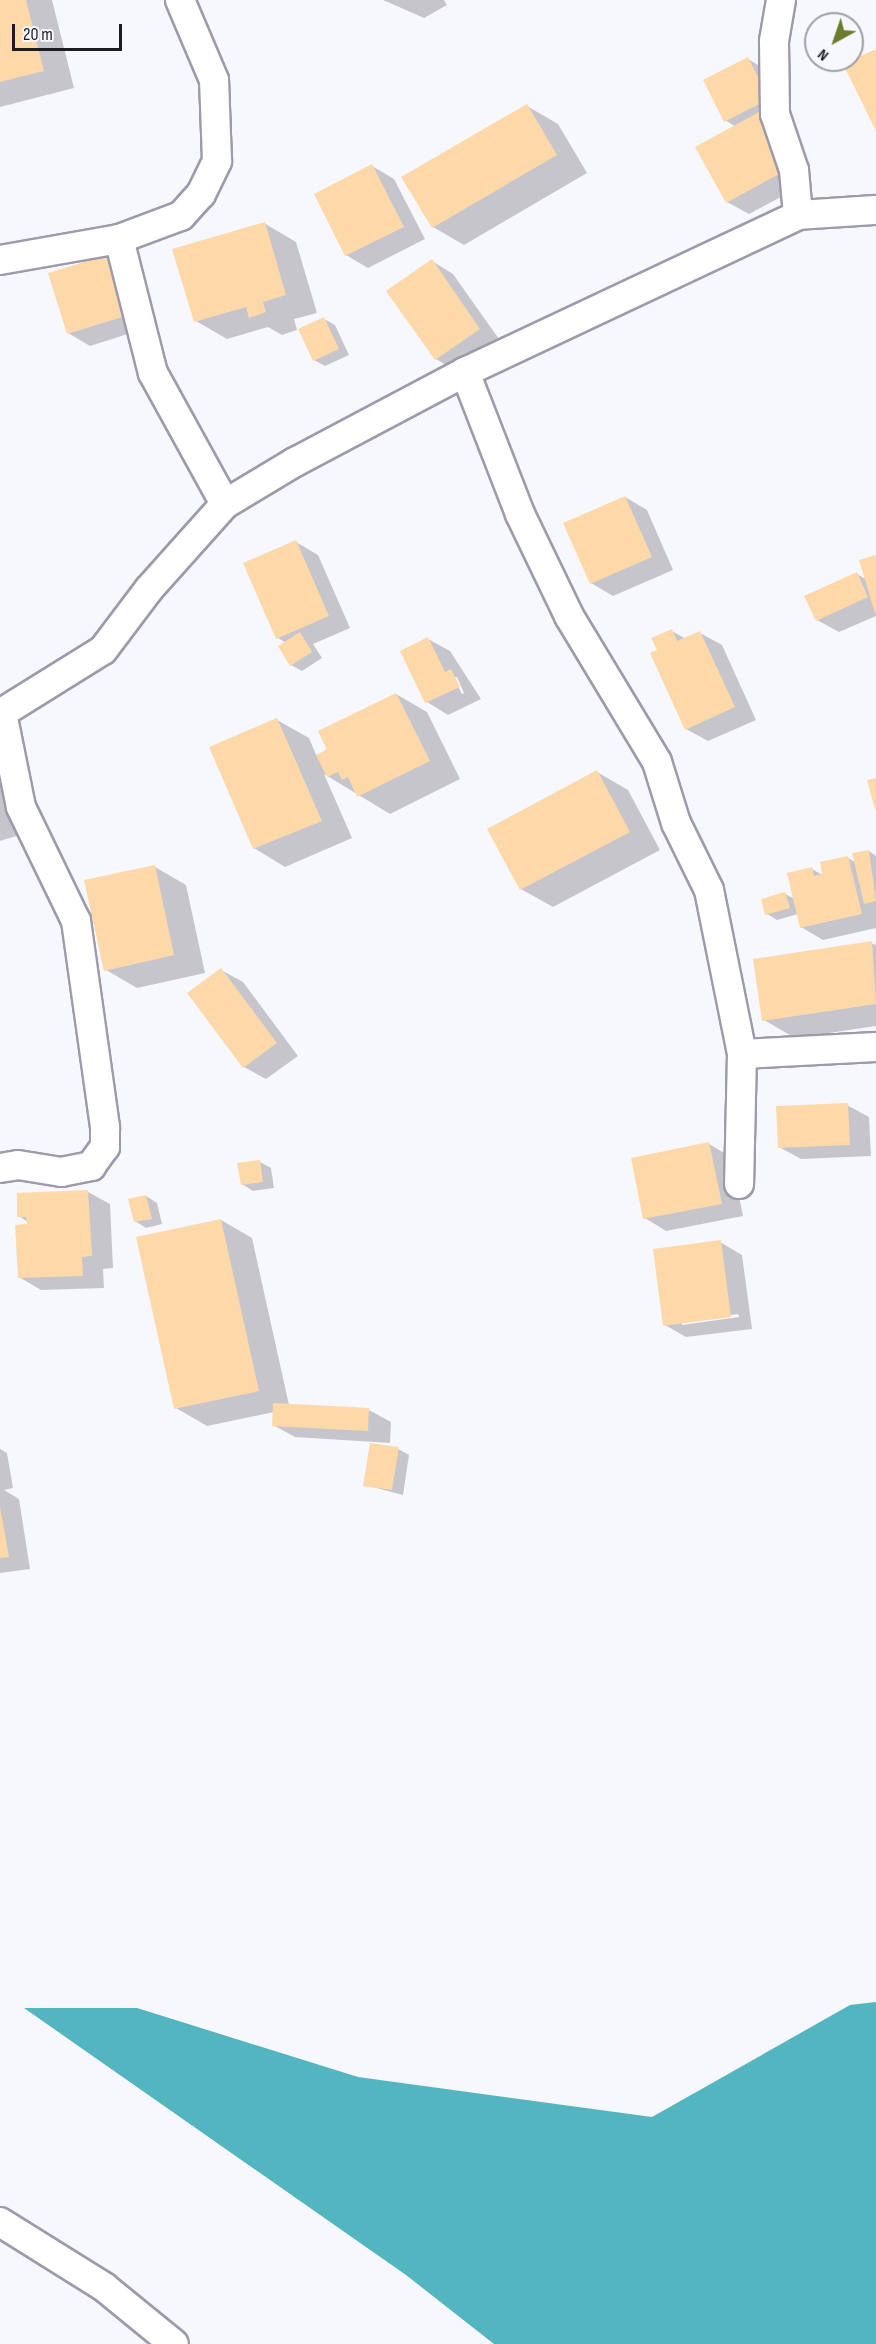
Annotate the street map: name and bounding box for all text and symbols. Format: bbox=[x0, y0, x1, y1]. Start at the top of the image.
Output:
scale bar bbox=[15, 12, 124, 50]
north arrow bbox=[804, 12, 864, 72]
text: 20 m bbox=[23, 24, 53, 45]
text: N bbox=[814, 45, 833, 65]

